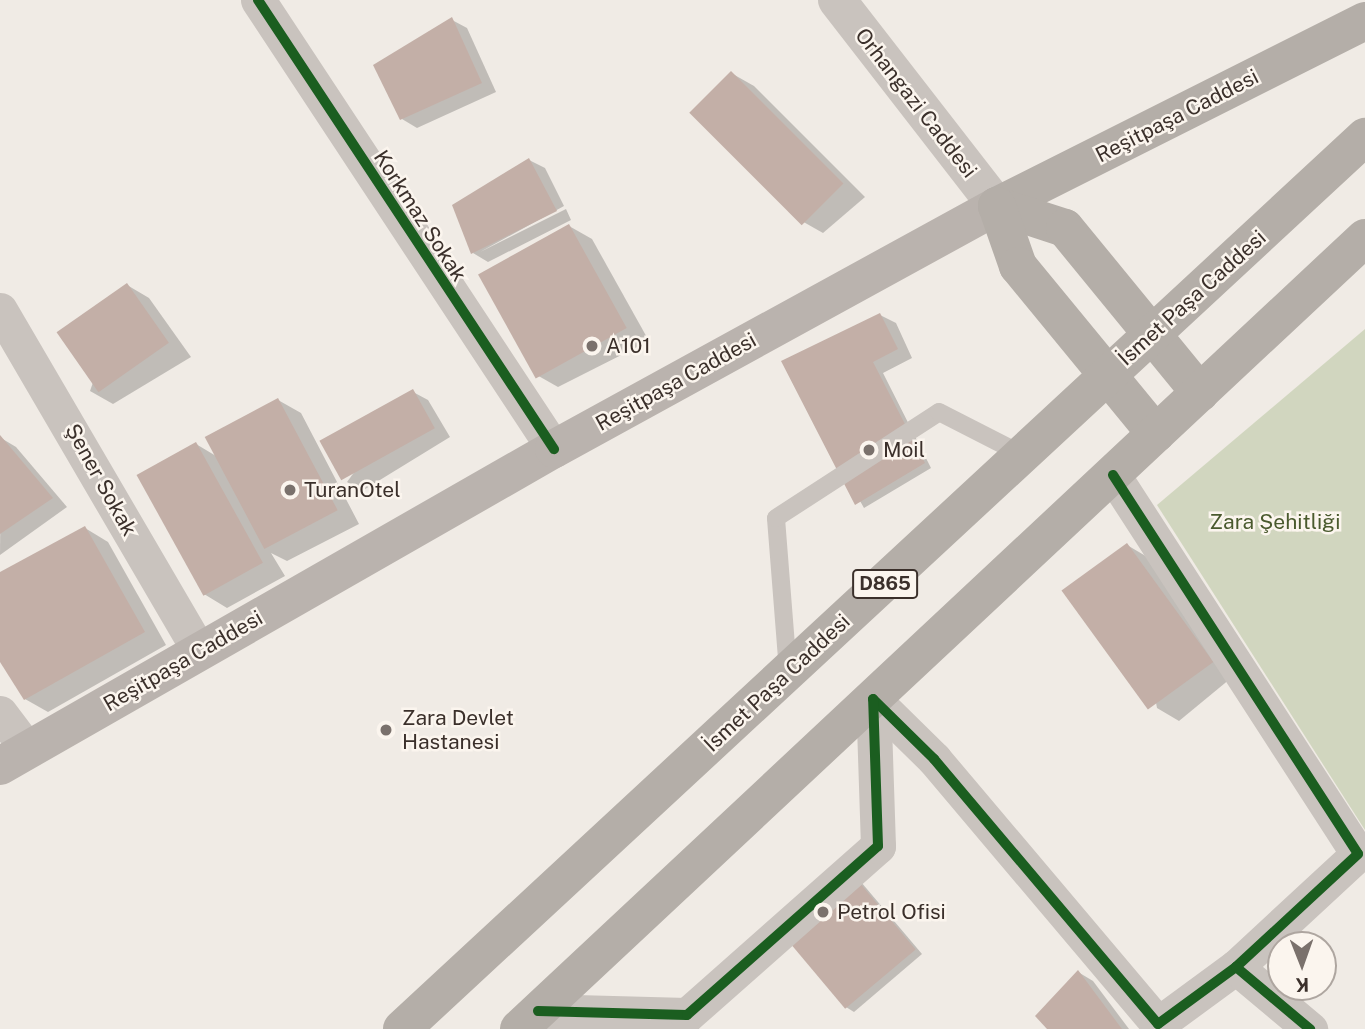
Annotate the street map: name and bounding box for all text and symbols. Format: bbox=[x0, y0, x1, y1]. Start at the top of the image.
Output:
street label: Orhangazi Caddesi bbox=[850, 23, 982, 183]
street label: Reşitpaşa Caddesi bbox=[1091, 64, 1263, 168]
street label: Korkmaz Sokak bbox=[368, 146, 472, 286]
street label: İsmet Paşa Caddesi bbox=[1113, 225, 1271, 371]
street label: Reşitpaşa Caddesi bbox=[591, 327, 761, 437]
place label: A101 bbox=[606, 333, 651, 359]
marker: A101 bbox=[584, 338, 600, 354]
street label: Şener Sokak bbox=[60, 420, 142, 540]
place label: Moil bbox=[883, 437, 925, 463]
marker: Moil bbox=[861, 442, 877, 458]
place label: TuranOtel bbox=[304, 477, 401, 503]
marker: TuranOtel bbox=[282, 482, 298, 498]
park label: Zara Şehitliği bbox=[1210, 509, 1340, 535]
road number: D865 bbox=[852, 568, 918, 600]
street label: Reşitpaşa Caddesi bbox=[99, 605, 267, 717]
street label: İsmet Paşa Caddesi bbox=[699, 609, 855, 757]
place label: Zara Devlet Hastanesi bbox=[402, 705, 514, 755]
marker: Zara Devlet Hastanesi bbox=[376, 720, 396, 740]
place label: Petrol Ofisi bbox=[837, 899, 946, 925]
marker: Petrol Ofisi bbox=[815, 904, 831, 920]
north arrow bbox=[1267, 931, 1337, 1001]
text: K bbox=[1295, 974, 1309, 996]

